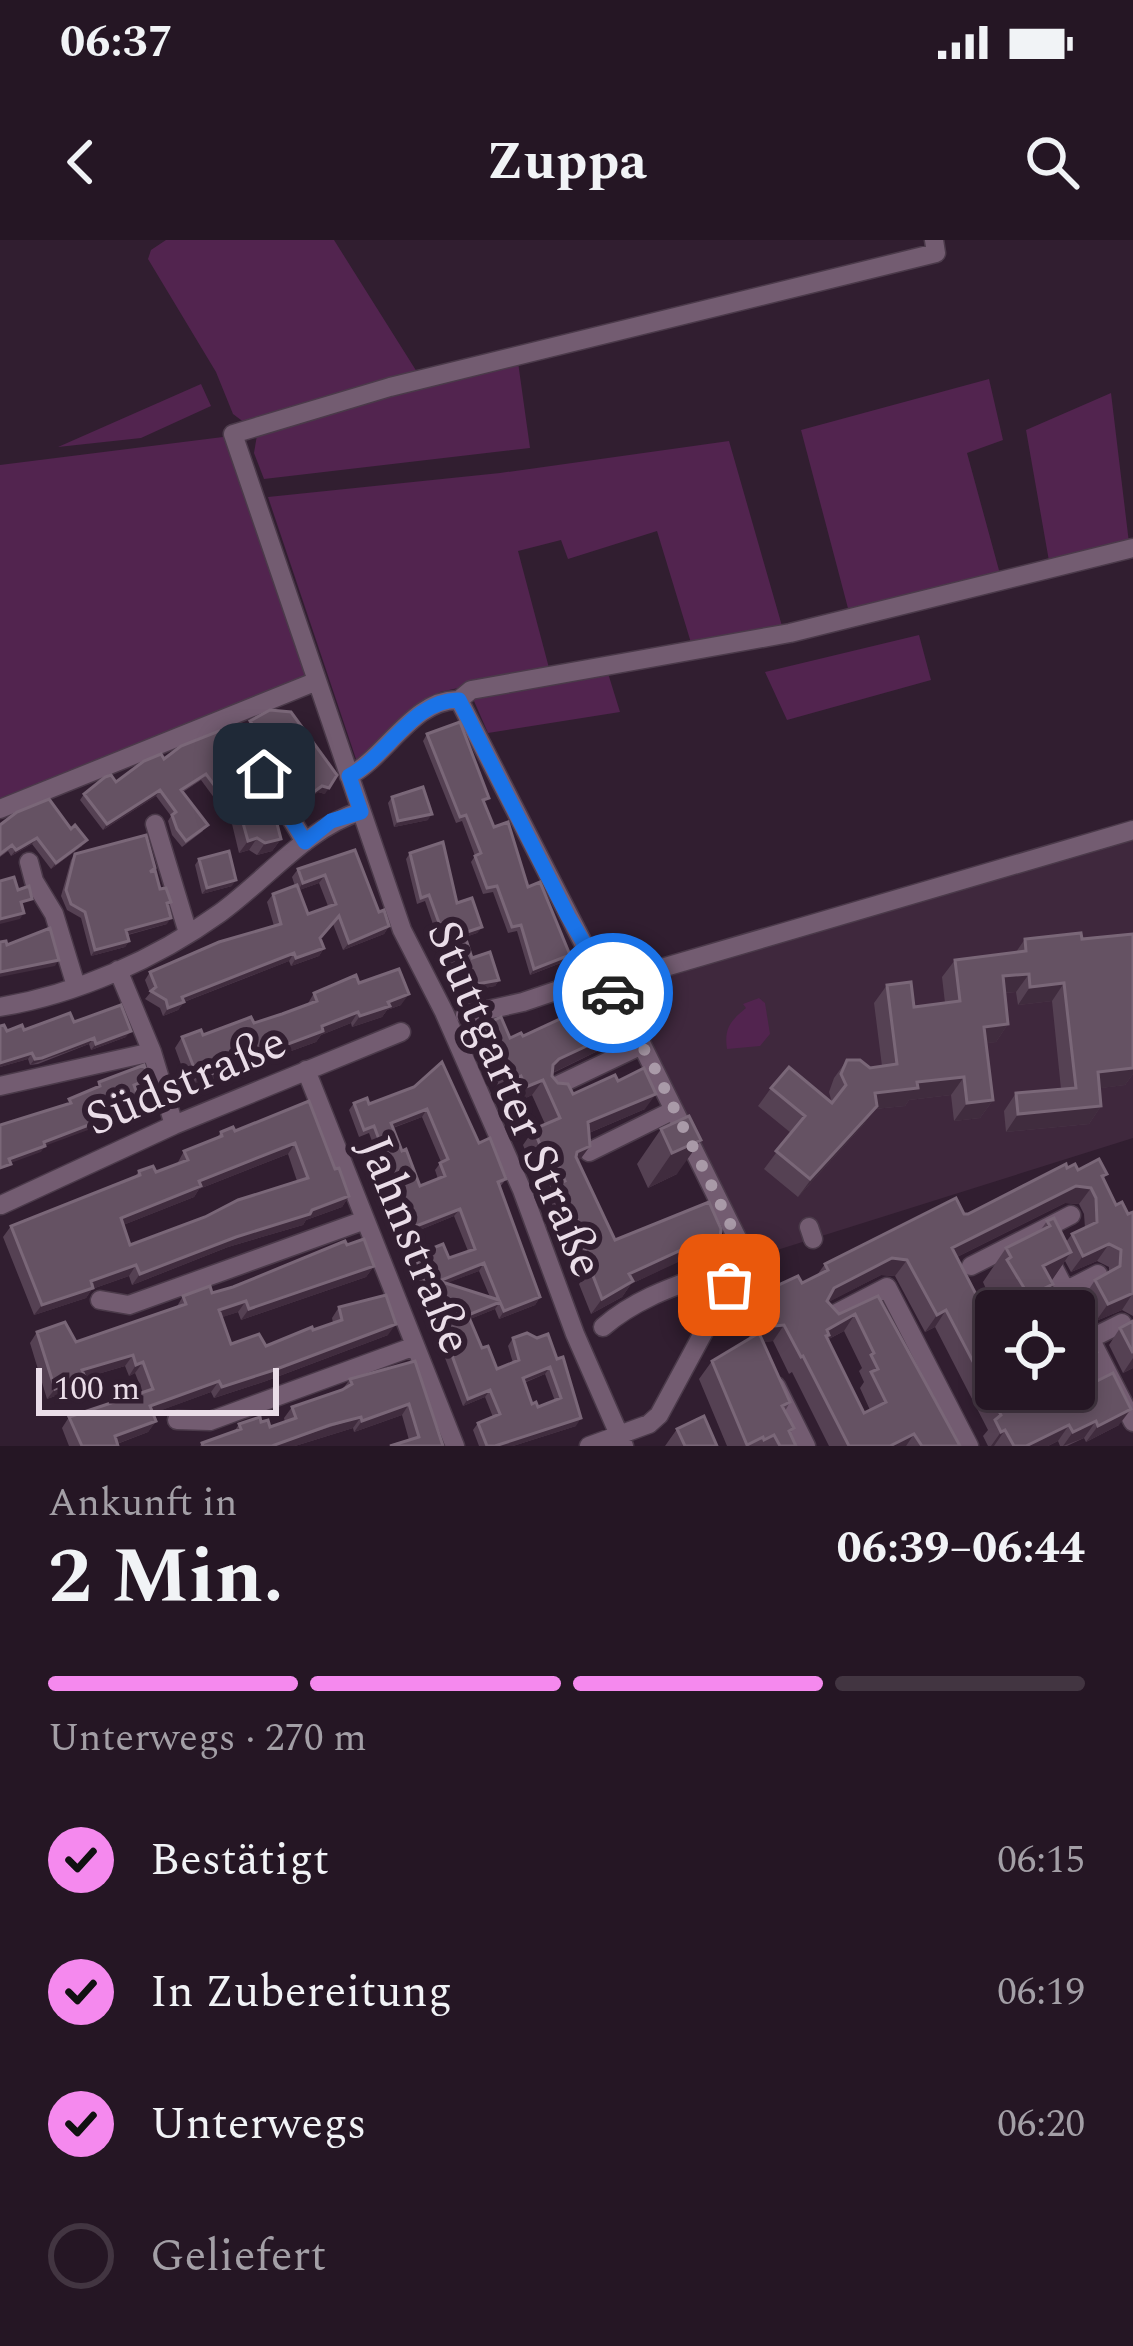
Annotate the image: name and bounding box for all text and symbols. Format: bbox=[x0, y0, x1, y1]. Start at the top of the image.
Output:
text: 06:37 bbox=[60, 8, 173, 77]
text: Zuppa bbox=[486, 121, 647, 203]
icon: back bbox=[48, 129, 114, 195]
icon: search bbox=[1019, 129, 1085, 195]
pin bbox=[213, 723, 315, 825]
icon: home bbox=[231, 741, 297, 807]
street label: Stuttgarter Straße bbox=[406, 909, 623, 1289]
courier bbox=[553, 933, 673, 1053]
icon: car bbox=[580, 960, 646, 1026]
street label: Südstraße bbox=[74, 1006, 298, 1156]
street label: Jahnstraße bbox=[338, 1125, 491, 1365]
pin bbox=[678, 1234, 780, 1336]
icon: bag bbox=[696, 1252, 762, 1318]
map controls bbox=[975, 1290, 1095, 1410]
button: locate bbox=[975, 1290, 1095, 1410]
scale bar bbox=[36, 1362, 279, 1415]
text: 100 m bbox=[54, 1364, 140, 1414]
text: Ankunft in bbox=[48, 1474, 238, 1533]
text: 06:39–06:44 bbox=[836, 1514, 1085, 1583]
text: 2 Min. bbox=[48, 1518, 284, 1637]
text: Unterwegs · 270 m bbox=[48, 1709, 367, 1768]
text: Bestätigt bbox=[150, 1826, 329, 1895]
icon: check bbox=[48, 1827, 114, 1893]
text: 06:15 bbox=[997, 1831, 1085, 1890]
text: In Zubereitung bbox=[150, 1958, 452, 2027]
icon: check bbox=[48, 1959, 114, 2025]
text: 06:19 bbox=[997, 1963, 1085, 2022]
text: Unterwegs bbox=[150, 2090, 367, 2159]
icon: check bbox=[48, 2091, 114, 2157]
text: 06:20 bbox=[997, 2095, 1085, 2154]
text: Geliefert bbox=[150, 2222, 326, 2291]

